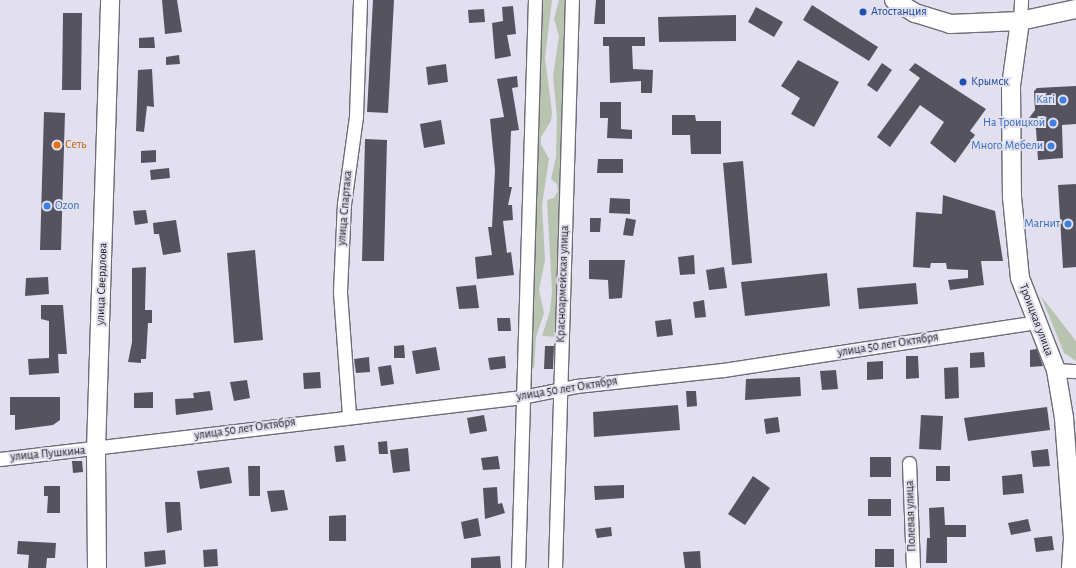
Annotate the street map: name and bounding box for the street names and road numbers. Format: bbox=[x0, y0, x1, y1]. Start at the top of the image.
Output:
street label: улица Спартака bbox=[335, 170, 355, 246]
street label: Красноармейская улица bbox=[554, 225, 572, 343]
street label: улица Свердлова bbox=[93, 243, 111, 325]
street label: Троицкая улица bbox=[1016, 282, 1056, 358]
street label: улица 50 лет Октября bbox=[837, 330, 939, 360]
street label: улица 50 лет Октября bbox=[516, 374, 618, 404]
street label: улица 50 лет Октября bbox=[194, 415, 296, 443]
street label: улица Пушкина bbox=[10, 444, 86, 464]
street label: Полевая улица bbox=[903, 480, 919, 552]

